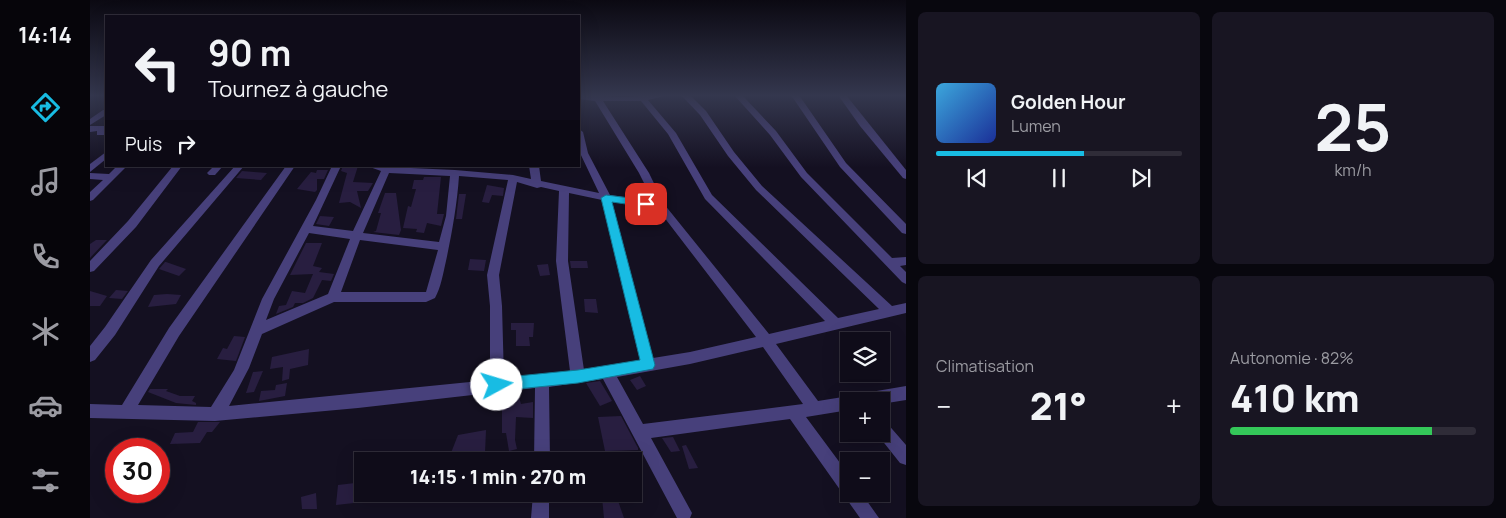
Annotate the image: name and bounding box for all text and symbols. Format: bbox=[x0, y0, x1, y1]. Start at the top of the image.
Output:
text: 14:14 bbox=[18, 20, 72, 50]
text: 90 m bbox=[208, 29, 291, 77]
icon: left bbox=[125, 35, 190, 100]
text: Tournez à gauche bbox=[208, 74, 388, 104]
text: 25 bbox=[1315, 82, 1391, 171]
text: Golden Hour bbox=[1011, 89, 1125, 115]
icon: directions bbox=[28, 90, 63, 125]
text: Lumen bbox=[1011, 115, 1061, 137]
icon: right bbox=[172, 130, 200, 158]
text: Puis bbox=[125, 131, 162, 157]
text: km/h bbox=[1334, 159, 1372, 181]
icon: music bbox=[28, 164, 63, 199]
icon: previous bbox=[963, 164, 991, 192]
icon: pause bbox=[1045, 164, 1073, 192]
icon: next bbox=[1127, 164, 1155, 192]
pin bbox=[625, 183, 667, 225]
icon: arrive bbox=[632, 190, 660, 218]
icon: phone bbox=[28, 239, 63, 274]
icon: climate bbox=[28, 314, 63, 349]
map controls bbox=[840, 332, 890, 502]
button: layers bbox=[840, 332, 890, 382]
text: Autonomie · 82% bbox=[1230, 347, 1354, 369]
text: Climatisation bbox=[936, 355, 1034, 377]
position arrow bbox=[470, 358, 522, 410]
text: 410 km bbox=[1230, 371, 1360, 423]
text: 21° bbox=[1030, 379, 1087, 431]
text: − bbox=[936, 387, 951, 425]
text: + bbox=[1166, 387, 1182, 425]
icon: car bbox=[28, 388, 63, 423]
button: + bbox=[840, 392, 890, 442]
speed limit sign: 30 bbox=[105, 438, 170, 503]
button: − bbox=[840, 452, 890, 502]
icon: filters bbox=[28, 463, 63, 498]
text: 14:15 · 1 min · 270 m bbox=[410, 464, 586, 490]

